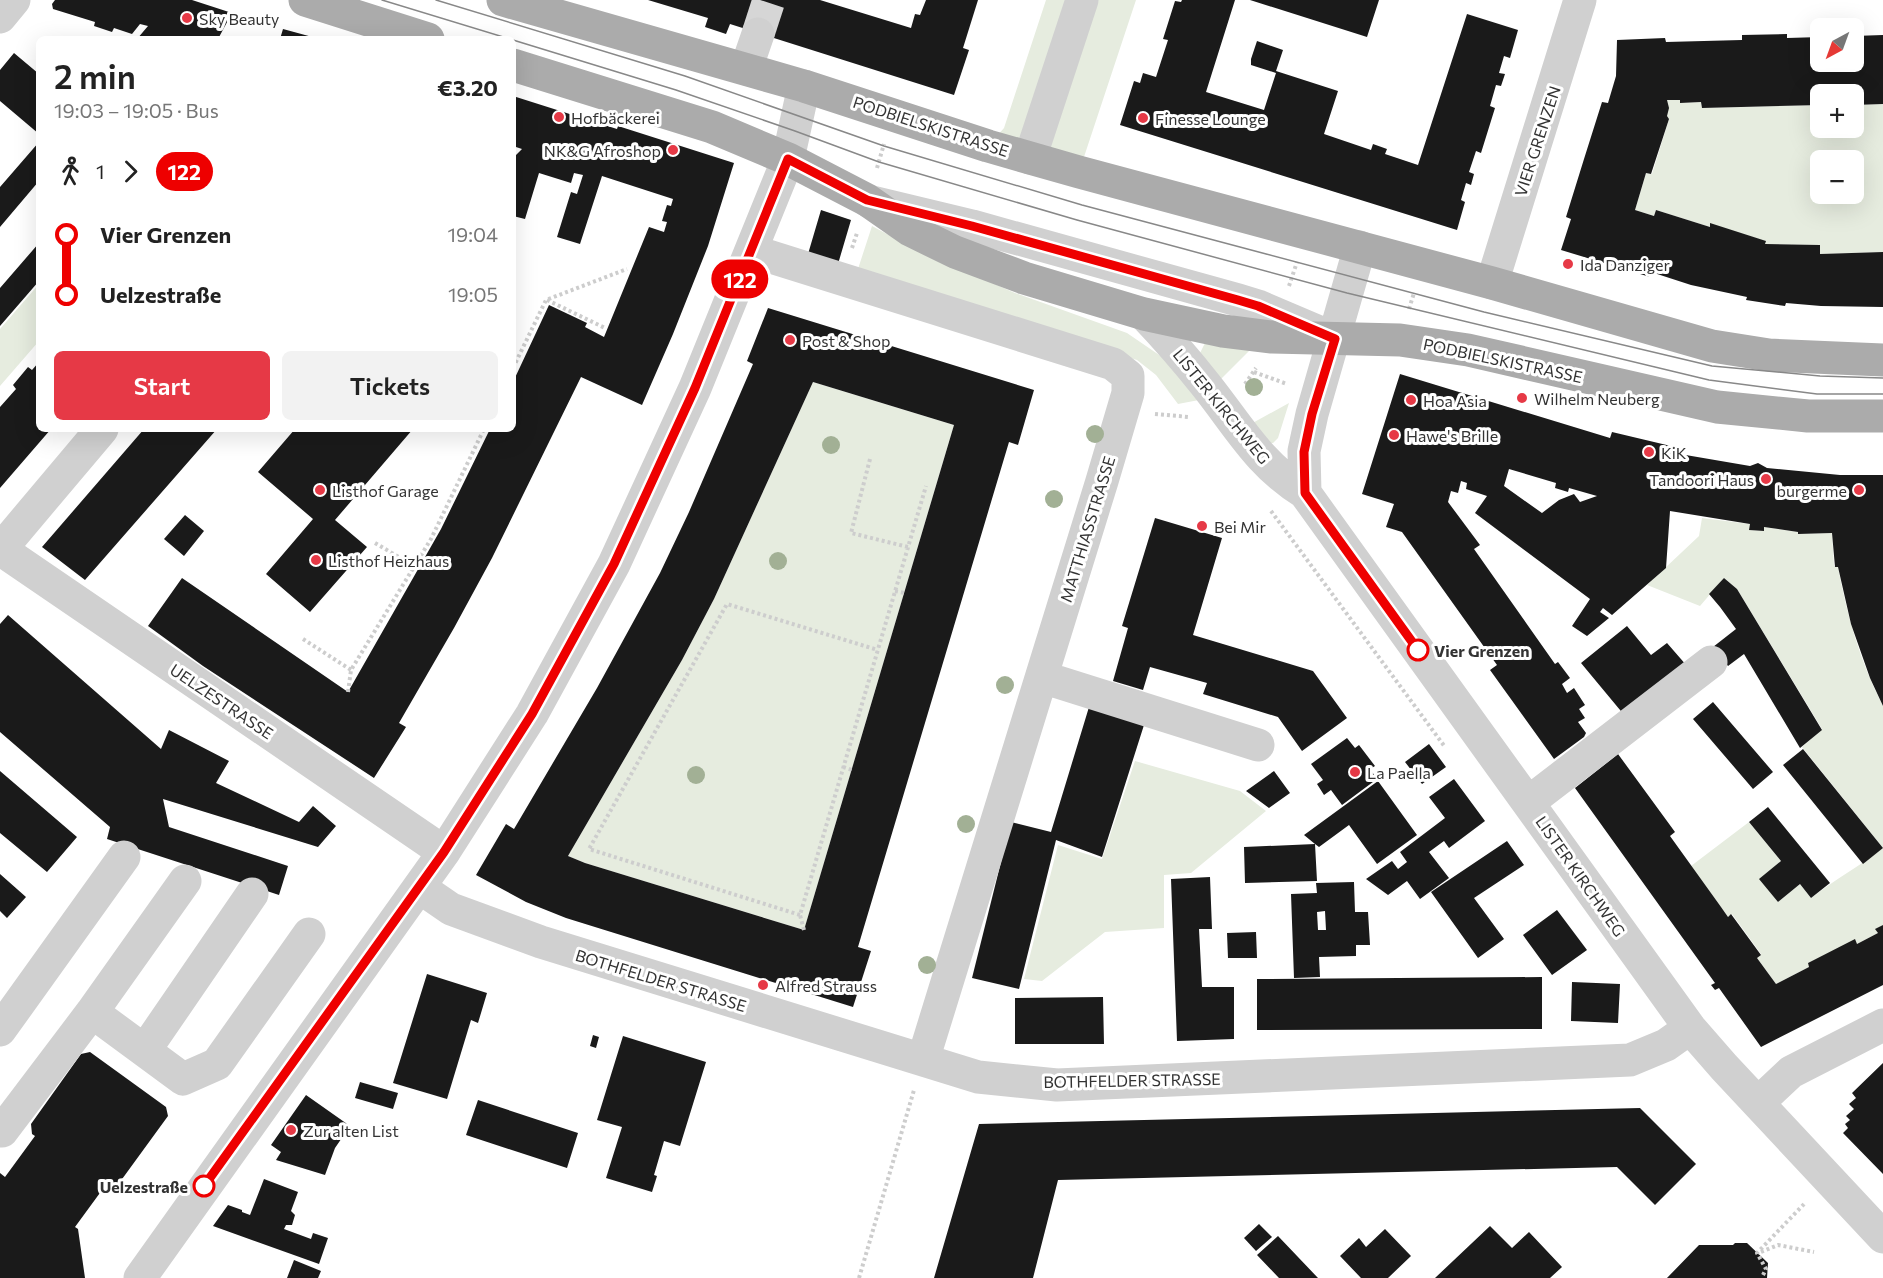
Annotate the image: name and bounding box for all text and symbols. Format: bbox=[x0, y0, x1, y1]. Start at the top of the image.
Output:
place label: Sky Beauty bbox=[199, 9, 279, 28]
marker: Sky Beauty bbox=[180, 11, 194, 25]
north arrow bbox=[1810, 18, 1864, 72]
map controls bbox=[1810, 18, 1864, 204]
text: 2 min bbox=[54, 55, 136, 96]
text: €3.20 bbox=[437, 74, 498, 101]
street label: VIER GRENZEN bbox=[1510, 83, 1564, 199]
button: + bbox=[1810, 84, 1864, 138]
street label: PODBIELSKISTRASSE bbox=[851, 92, 1011, 160]
text: 19:03 – 19:05 · Bus bbox=[54, 98, 219, 122]
place label: Hofbäckerei bbox=[571, 108, 660, 127]
place label: Finesse Lounge bbox=[1155, 109, 1266, 128]
marker: Hofbäckerei bbox=[552, 110, 566, 124]
marker: Finesse Lounge bbox=[1136, 111, 1150, 125]
place label: NK&G Afroshop bbox=[544, 141, 661, 160]
marker: NK&G Afroshop bbox=[666, 143, 680, 157]
button: − bbox=[1810, 150, 1864, 204]
icon: walk bbox=[54, 155, 87, 188]
icon: forward bbox=[114, 155, 147, 188]
text: 1 bbox=[96, 159, 105, 183]
text: 122 bbox=[168, 159, 201, 184]
text: Vier Grenzen bbox=[100, 221, 231, 248]
text: 19:04 bbox=[448, 222, 498, 246]
place label: Ida Danziger bbox=[1580, 255, 1670, 274]
marker: Ida Danziger bbox=[1561, 257, 1575, 271]
line badge: 122 bbox=[706, 260, 774, 298]
text: 122 bbox=[723, 267, 757, 292]
text: Uelzestraße bbox=[100, 281, 221, 308]
text: 19:05 bbox=[448, 282, 498, 306]
place label: Post & Shop bbox=[802, 331, 890, 350]
marker: Post & Shop bbox=[783, 333, 797, 347]
street label: PODBIELSKISTRASSE bbox=[1422, 334, 1584, 386]
street label: LISTER KIRCHWEG bbox=[1170, 345, 1274, 467]
button: Start bbox=[54, 351, 270, 420]
button: Tickets bbox=[282, 351, 498, 420]
place label: Wilhelm Neuberg bbox=[1534, 389, 1660, 408]
place label: Hoa Asia bbox=[1423, 391, 1487, 410]
marker: Wilhelm Neuberg bbox=[1515, 391, 1529, 405]
marker: Hoa Asia bbox=[1404, 393, 1418, 407]
place label: Hawe's Brille bbox=[1406, 426, 1498, 445]
marker: Hawe's Brille bbox=[1387, 428, 1401, 442]
place label: KiK bbox=[1661, 443, 1687, 462]
marker: KiK bbox=[1642, 445, 1656, 459]
street label: MATTHIASSTRASSE bbox=[1056, 454, 1118, 604]
place label: Tandoori Haus bbox=[1649, 470, 1754, 489]
marker: Tandoori Haus bbox=[1759, 472, 1773, 486]
place label: Listhof Garage bbox=[332, 481, 439, 500]
place label: burgerme bbox=[1776, 481, 1847, 500]
marker: Listhof Garage bbox=[313, 483, 327, 497]
marker: burgerme bbox=[1852, 483, 1866, 497]
place label: Bei Mir bbox=[1214, 517, 1266, 536]
marker: Bei Mir bbox=[1195, 519, 1209, 533]
place label: Listhof Heizhaus bbox=[328, 551, 449, 570]
marker: Listhof Heizhaus bbox=[309, 553, 323, 567]
marker: Vier Grenzen bbox=[1407, 639, 1429, 661]
place label: Vier Grenzen bbox=[1434, 641, 1530, 660]
street label: UELZESTRASSE bbox=[167, 660, 277, 742]
place label: La Paella bbox=[1367, 763, 1431, 782]
marker: La Paella bbox=[1348, 765, 1362, 779]
street label: LISTER KIRCHWEG bbox=[1532, 812, 1630, 940]
street label: BOTHFELDER STRASSE bbox=[573, 945, 749, 1015]
place label: Alfred Strauss bbox=[775, 976, 877, 995]
marker: Alfred Strauss bbox=[756, 978, 770, 992]
street label: BOTHFELDER STRASSE bbox=[1043, 1069, 1221, 1091]
place label: Zur alten List bbox=[303, 1121, 399, 1140]
marker: Zur alten List bbox=[284, 1123, 298, 1137]
marker: Uelzestraße bbox=[193, 1175, 215, 1197]
place label: Uelzestraße bbox=[100, 1177, 188, 1196]

